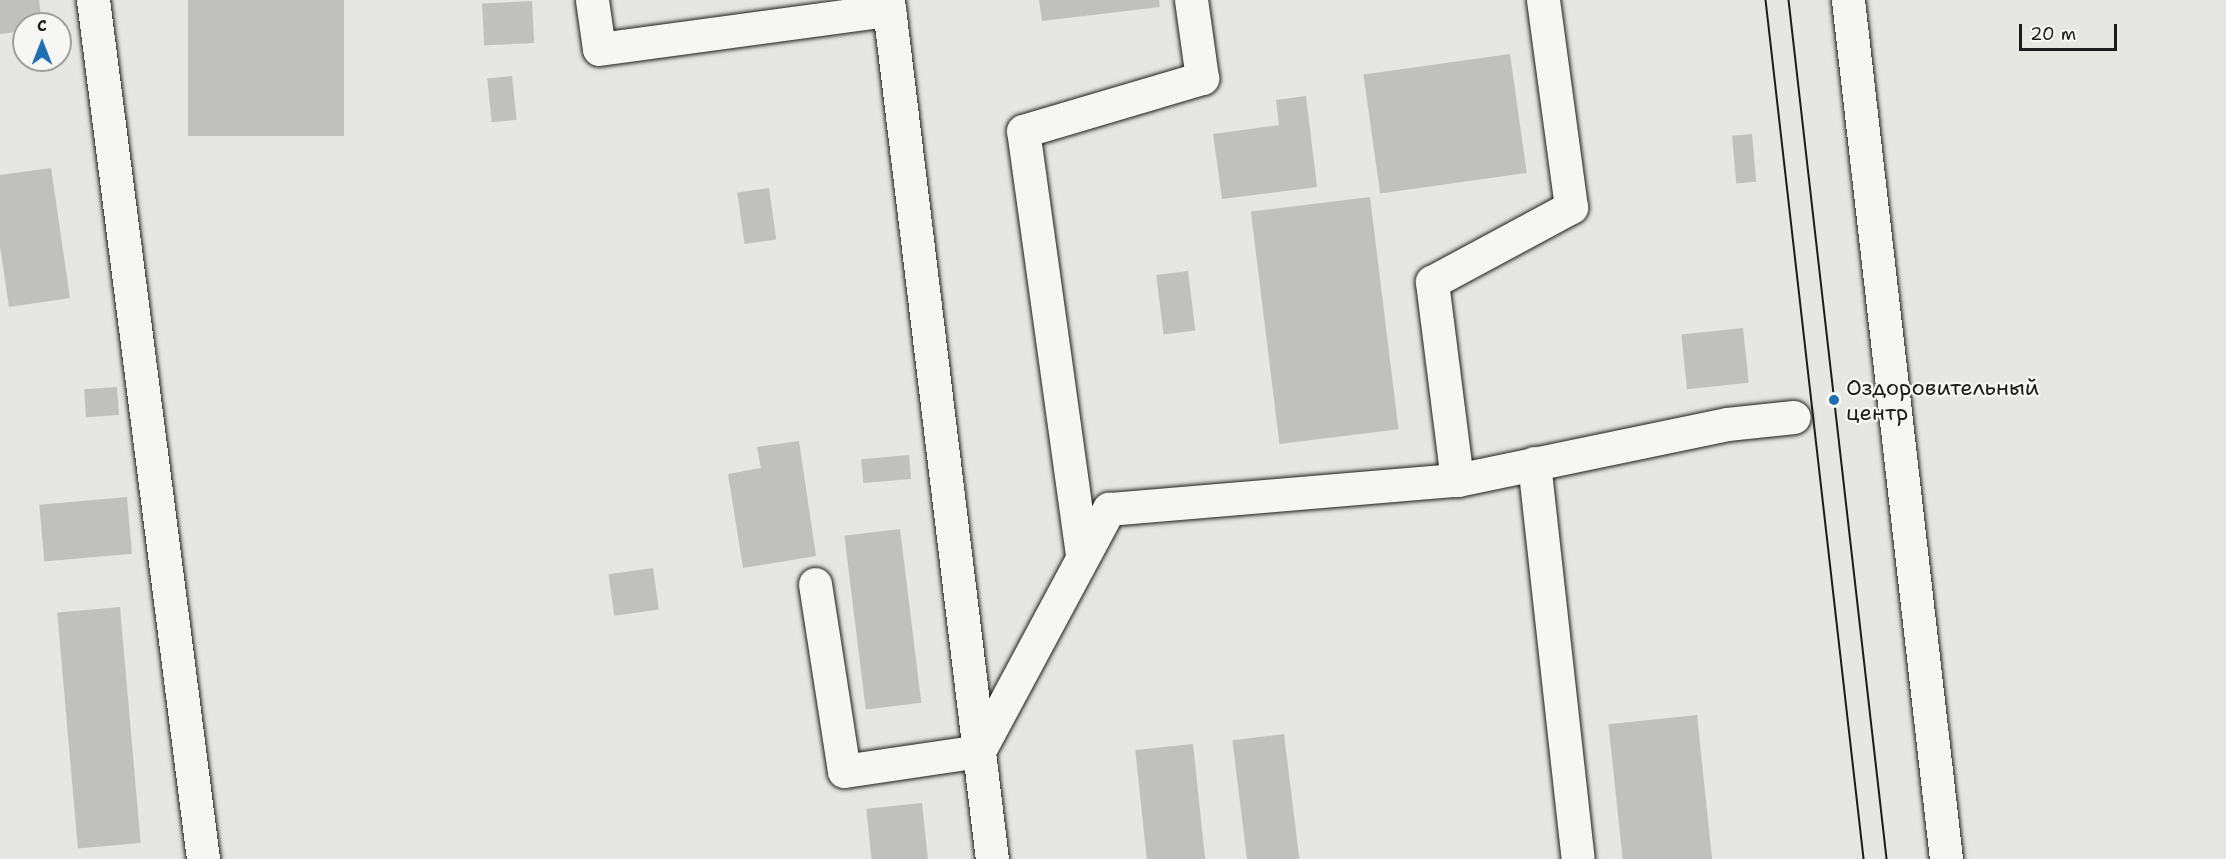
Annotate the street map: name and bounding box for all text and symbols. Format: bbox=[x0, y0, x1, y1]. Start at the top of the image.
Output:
north arrow bbox=[12, 12, 72, 72]
scale bar bbox=[2022, 12, 2120, 50]
text: С bbox=[37, 15, 47, 36]
text: 20 m bbox=[2030, 22, 2076, 46]
place label: Оздоровительный центр bbox=[1846, 374, 2039, 426]
marker: Оздоровительный центр bbox=[1827, 393, 1841, 407]

